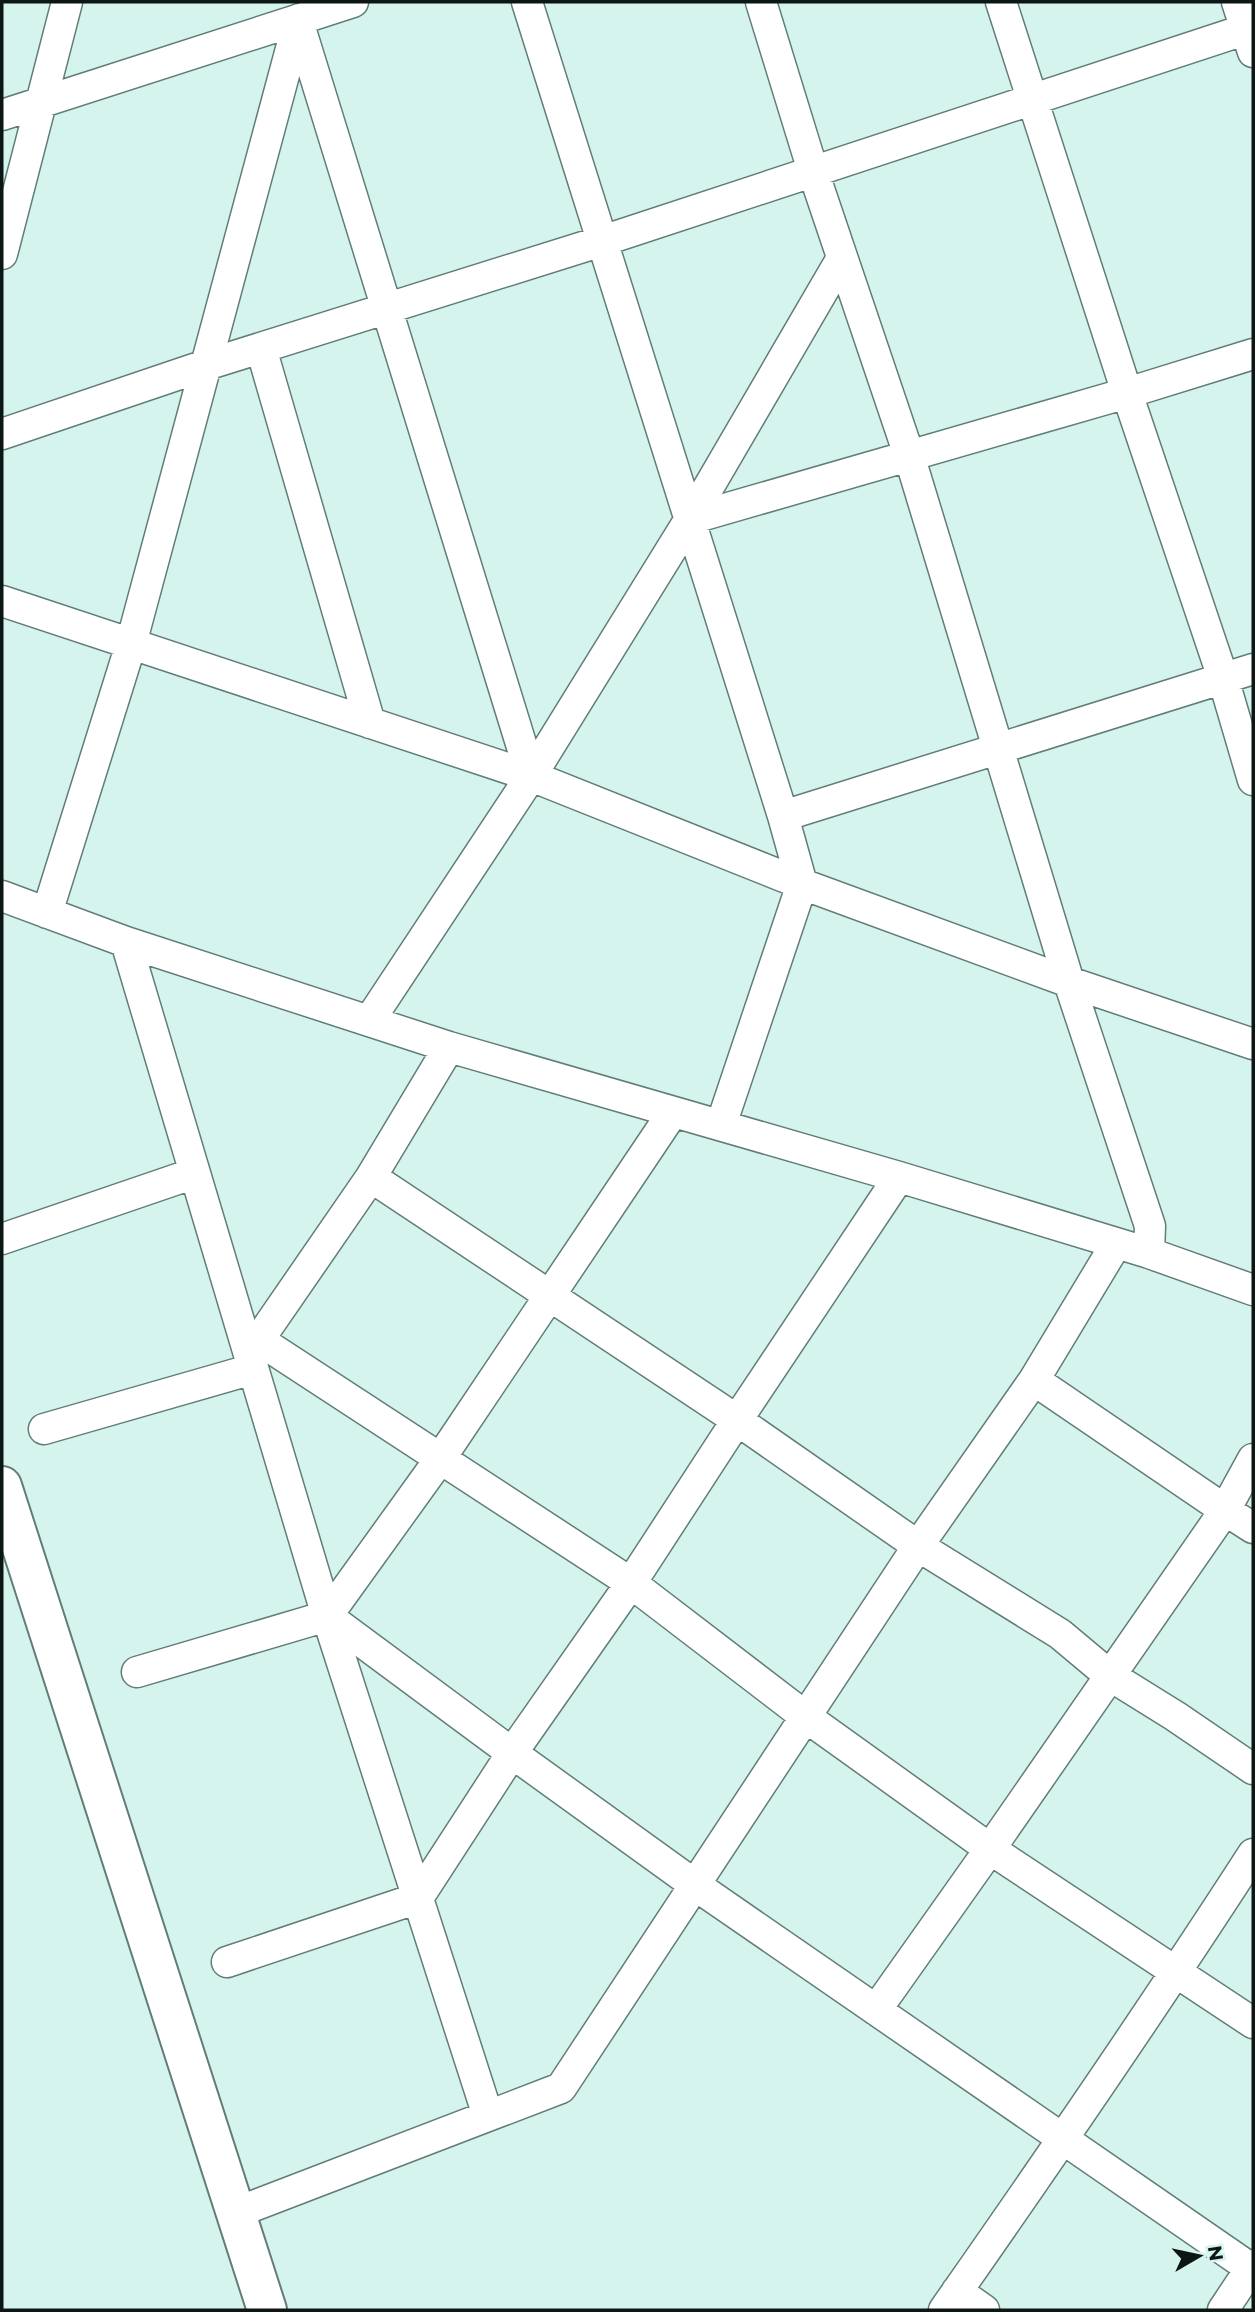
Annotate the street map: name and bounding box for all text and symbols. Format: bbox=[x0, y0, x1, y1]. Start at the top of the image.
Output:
north arrow bbox=[1164, 2221, 1234, 2291]
text: N bbox=[1203, 2244, 1228, 2263]

